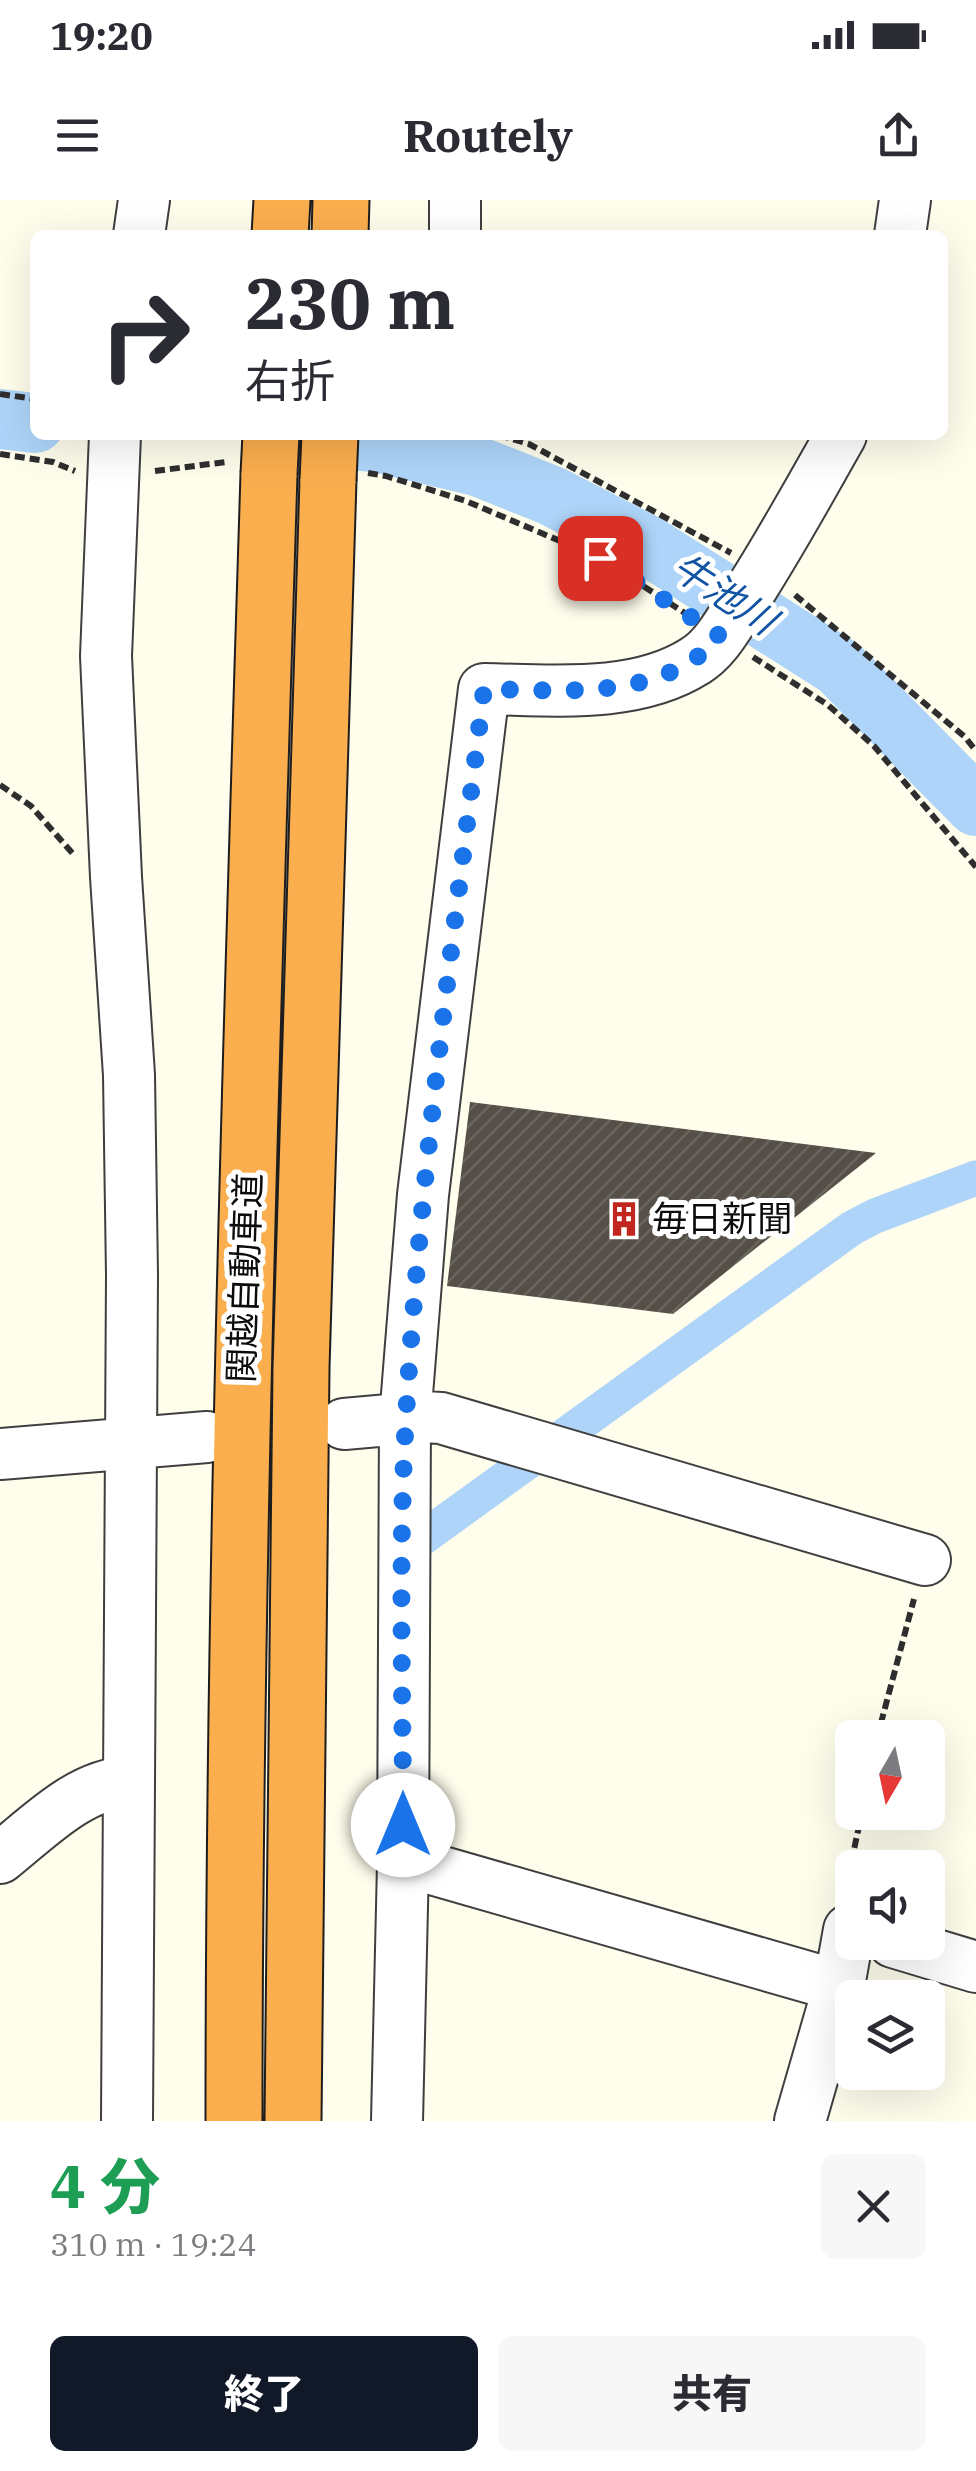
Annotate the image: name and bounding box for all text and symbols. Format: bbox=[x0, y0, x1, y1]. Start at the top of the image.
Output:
text: 19:20 bbox=[50, 11, 153, 60]
text: Routely bbox=[403, 106, 573, 164]
icon: menu bbox=[50, 108, 105, 163]
icon: share bbox=[871, 108, 926, 163]
text: 230 m bbox=[245, 257, 455, 348]
icon: right bbox=[80, 270, 210, 400]
text: 右折 bbox=[245, 351, 335, 409]
pin bbox=[558, 516, 643, 601]
icon: arrive bbox=[573, 531, 628, 586]
water label: 牛池川 bbox=[664, 541, 789, 647]
street label: 関越自動車道 bbox=[217, 1172, 271, 1384]
place label: 毎日新聞 bbox=[652, 1195, 792, 1241]
building icon: 毎日新聞 bbox=[605, 1200, 643, 1238]
north arrow bbox=[835, 1720, 945, 1830]
map controls bbox=[835, 1720, 945, 2090]
position arrow bbox=[351, 1773, 455, 1877]
button: sound bbox=[835, 1850, 945, 1960]
button: layers bbox=[835, 1980, 945, 2090]
text: 4 分 bbox=[50, 2146, 160, 2225]
button: close bbox=[821, 2154, 926, 2259]
text: 310 m · 19:24 bbox=[50, 2223, 257, 2265]
button: 終了 bbox=[50, 2336, 478, 2451]
button: 共有 bbox=[498, 2336, 926, 2451]

